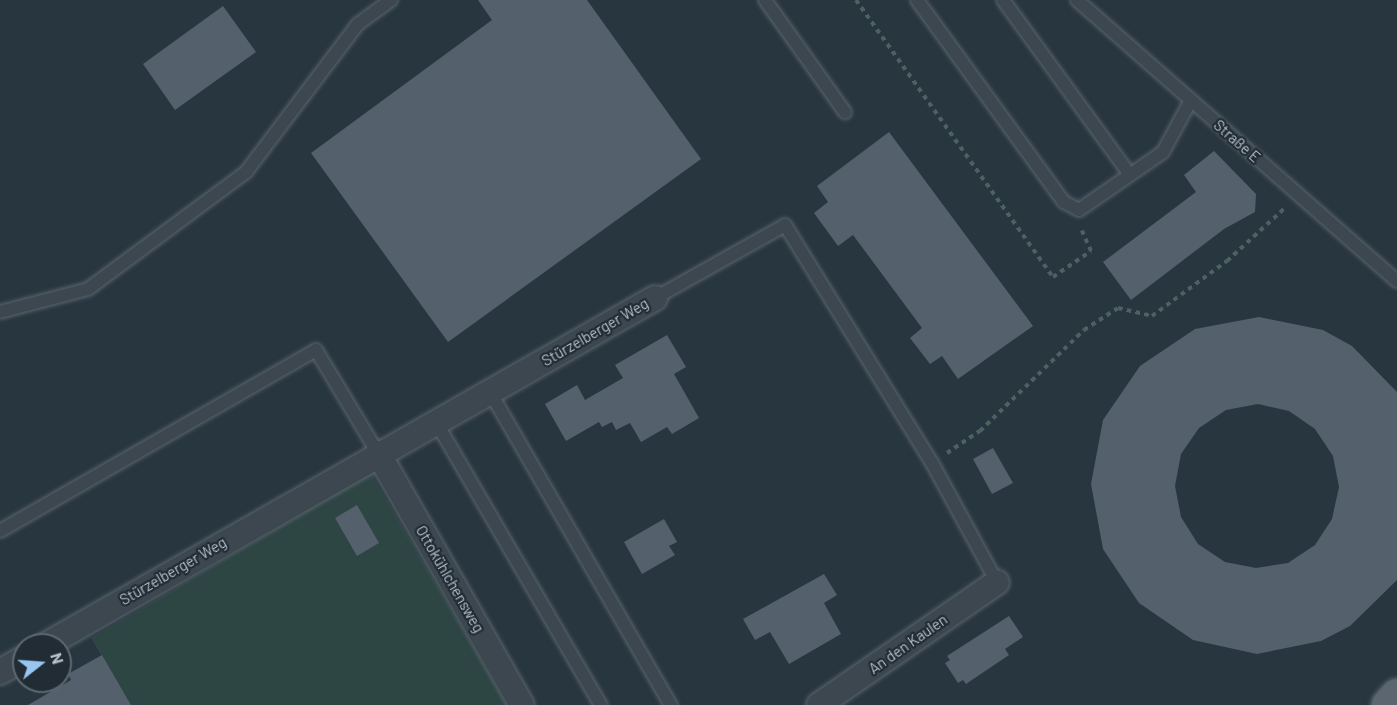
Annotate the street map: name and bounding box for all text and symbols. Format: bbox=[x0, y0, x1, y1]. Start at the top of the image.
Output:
street label: Straße E bbox=[1210, 116, 1264, 166]
street label: Stürzelberger Weg bbox=[538, 294, 652, 370]
street label: Ottokühlchensweg bbox=[412, 522, 488, 636]
street label: Stürzelberger Weg bbox=[116, 533, 230, 609]
street label: An den Kaulen bbox=[865, 610, 951, 678]
north arrow bbox=[12, 633, 72, 693]
text: N bbox=[47, 650, 68, 666]

